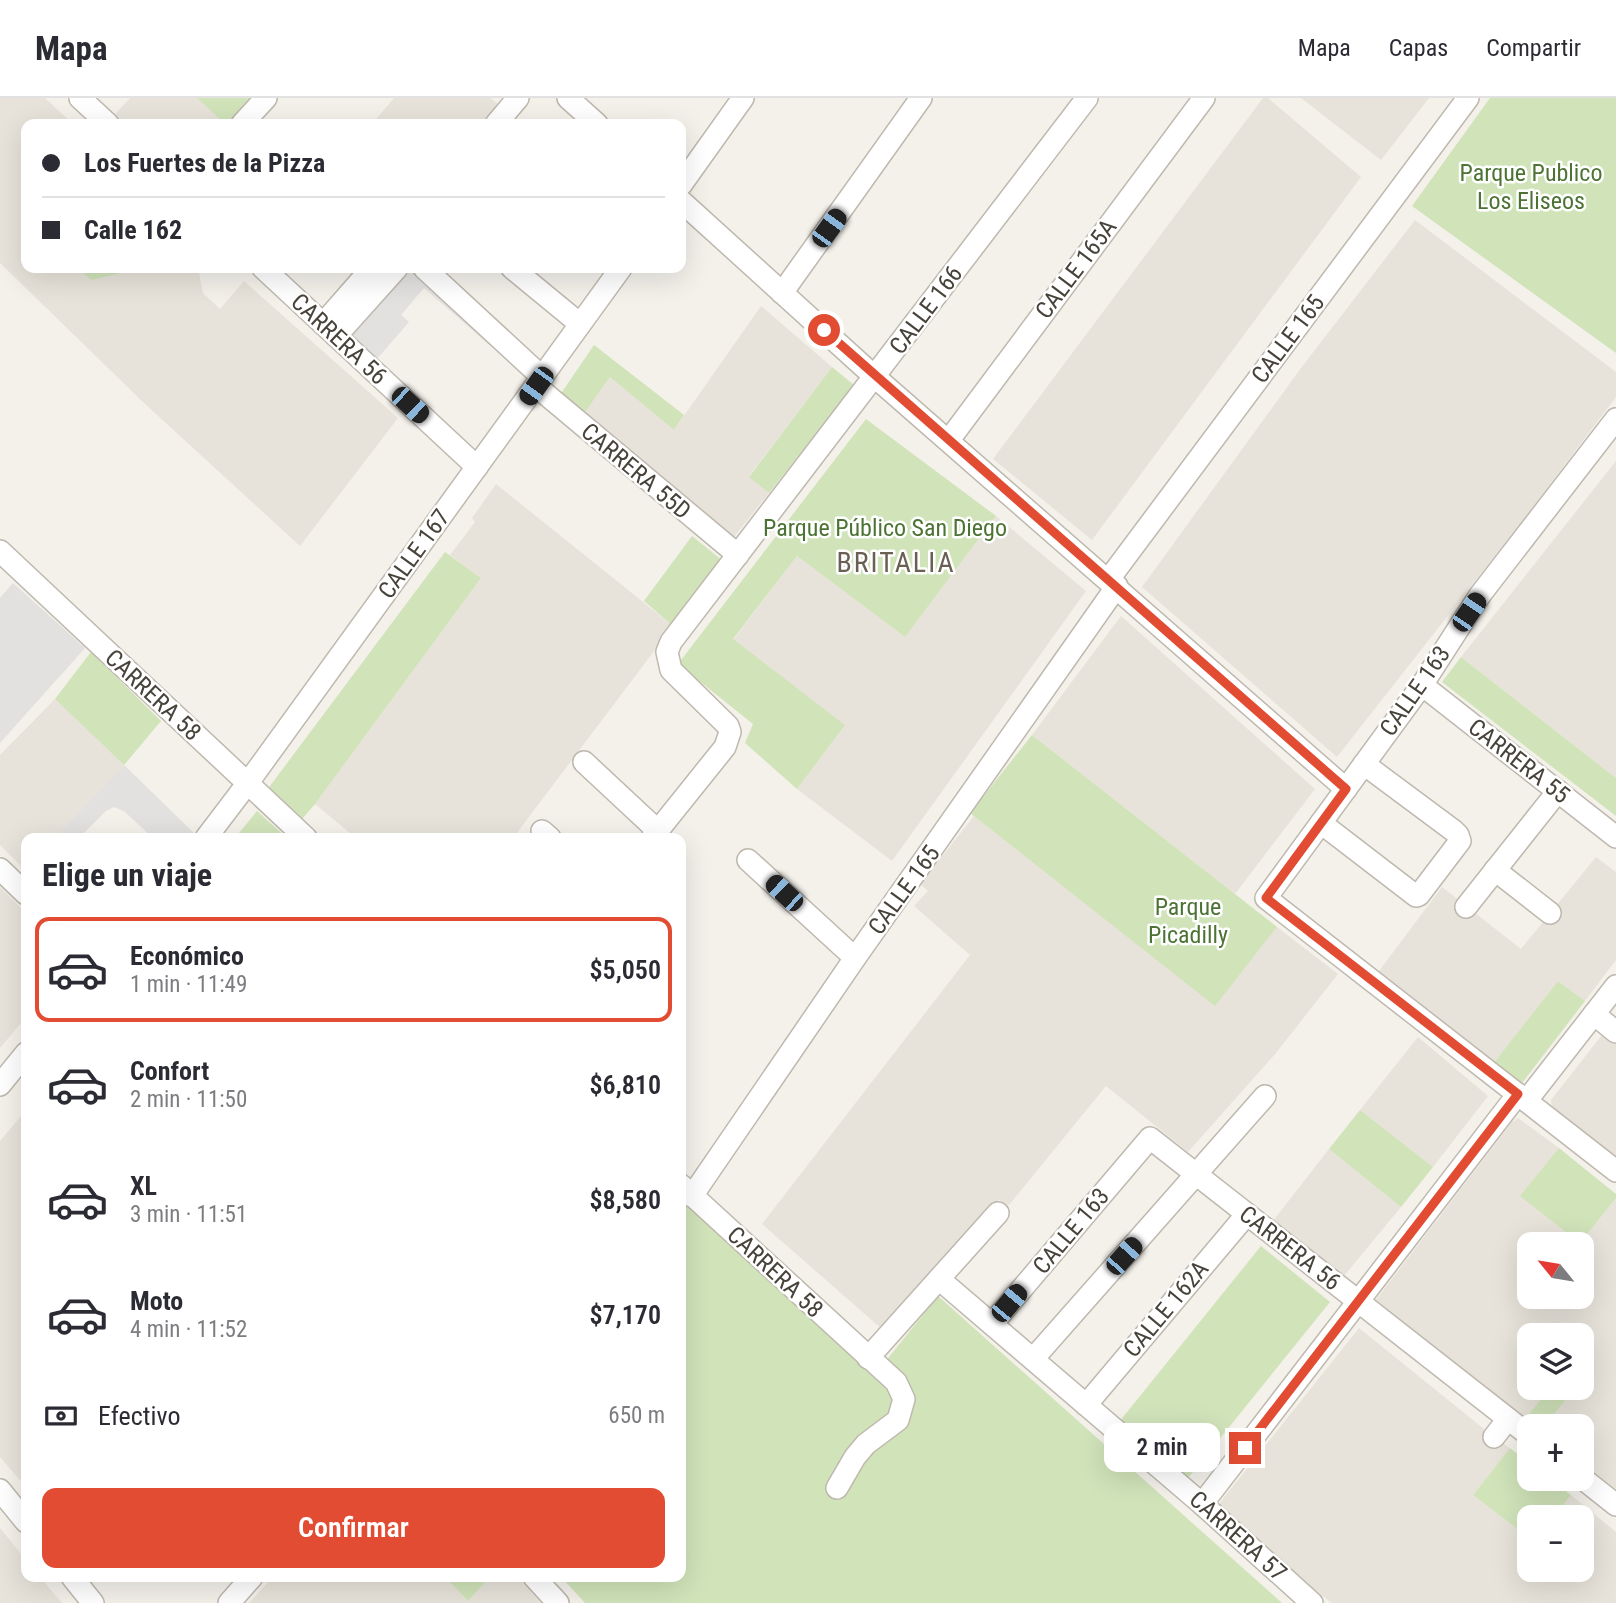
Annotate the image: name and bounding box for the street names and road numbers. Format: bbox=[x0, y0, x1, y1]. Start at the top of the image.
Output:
street label: CALLE 165A bbox=[1030, 214, 1123, 324]
street label: CALLE 166 bbox=[884, 260, 968, 360]
street label: CARRERA 56 bbox=[285, 288, 393, 390]
street label: CALLE 165 bbox=[1246, 289, 1330, 389]
street label: CARRERA 55D bbox=[576, 417, 696, 525]
street label: CALLE 167 bbox=[372, 504, 456, 604]
street label: CALLE 163 bbox=[1374, 641, 1456, 741]
street label: CARRERA 58 bbox=[99, 644, 207, 746]
street label: CARRERA 55 bbox=[1463, 713, 1575, 809]
street label: CALLE 165 bbox=[862, 840, 946, 940]
street label: CALLE 163 bbox=[1027, 1182, 1115, 1280]
street label: CARRERA 56 bbox=[1234, 1200, 1346, 1296]
street label: CARRERA 58 bbox=[721, 1221, 829, 1323]
street label: CALLE 162A bbox=[1118, 1255, 1214, 1363]
street label: CARRERA 57 bbox=[1184, 1485, 1292, 1587]

